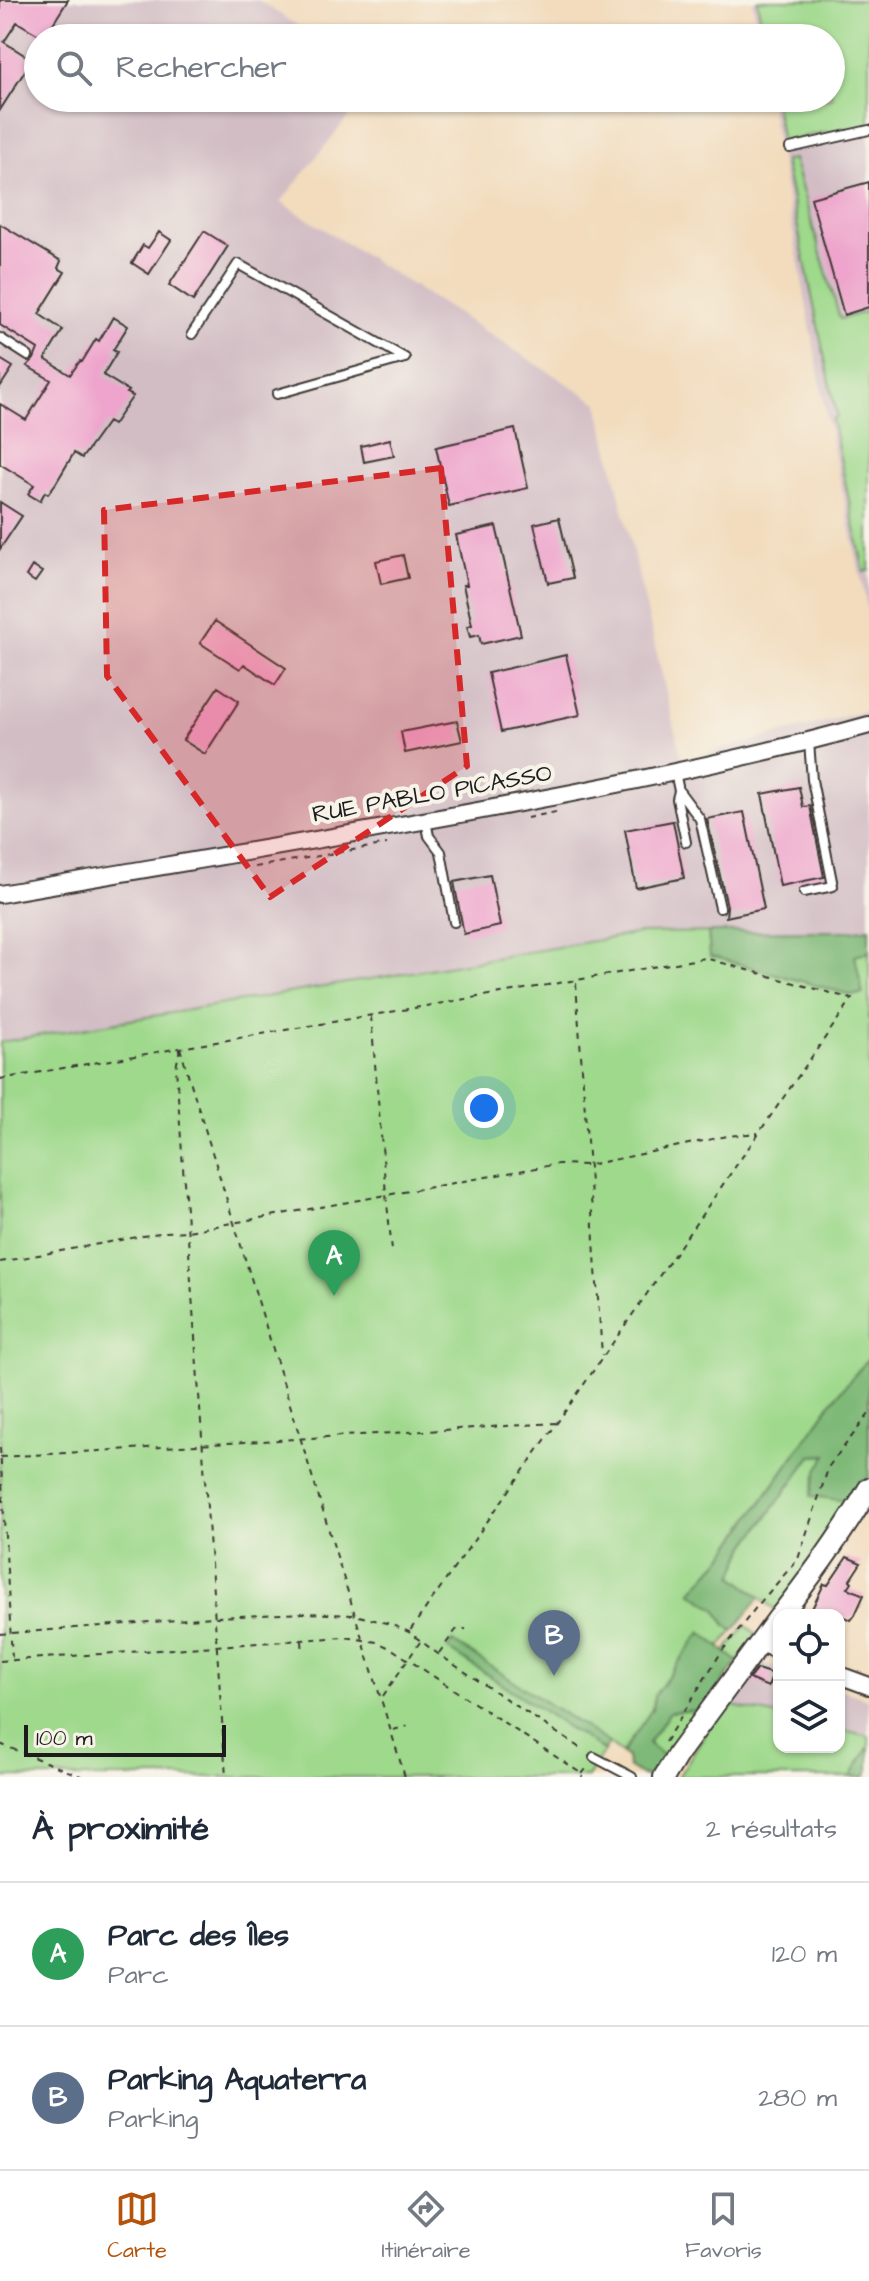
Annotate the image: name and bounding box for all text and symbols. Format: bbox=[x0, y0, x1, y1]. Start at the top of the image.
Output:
search box bbox=[24, 24, 845, 112]
icon: search bbox=[52, 46, 96, 90]
text: Rechercher bbox=[116, 47, 287, 89]
street label: RUE PABLO PICASSO bbox=[310, 756, 554, 832]
your location bbox=[464, 1088, 504, 1128]
pin: A bbox=[308, 1230, 360, 1296]
map controls bbox=[773, 1609, 845, 1753]
button: locate bbox=[773, 1609, 845, 1681]
pin: B bbox=[528, 1610, 580, 1676]
button: layers bbox=[773, 1681, 845, 1753]
scale bar bbox=[24, 1721, 226, 1757]
text: 100 m bbox=[36, 1723, 93, 1754]
text: À proximité bbox=[32, 1805, 209, 1853]
text: 2 résultats bbox=[706, 1811, 837, 1847]
text: Parc des Îles bbox=[108, 1915, 289, 1957]
text: A bbox=[50, 1936, 66, 1972]
text: 120 m bbox=[772, 1936, 837, 1972]
text: Parc bbox=[108, 1957, 169, 1993]
text: Parking Aquaterra bbox=[108, 2059, 366, 2101]
text: B bbox=[49, 2080, 67, 2116]
text: 280 m bbox=[758, 2080, 837, 2116]
text: Parking bbox=[108, 2101, 198, 2137]
tab: Carte bbox=[107, 2187, 167, 2266]
tab: Itinéraire bbox=[381, 2187, 471, 2266]
tab: Favoris bbox=[685, 2187, 762, 2266]

